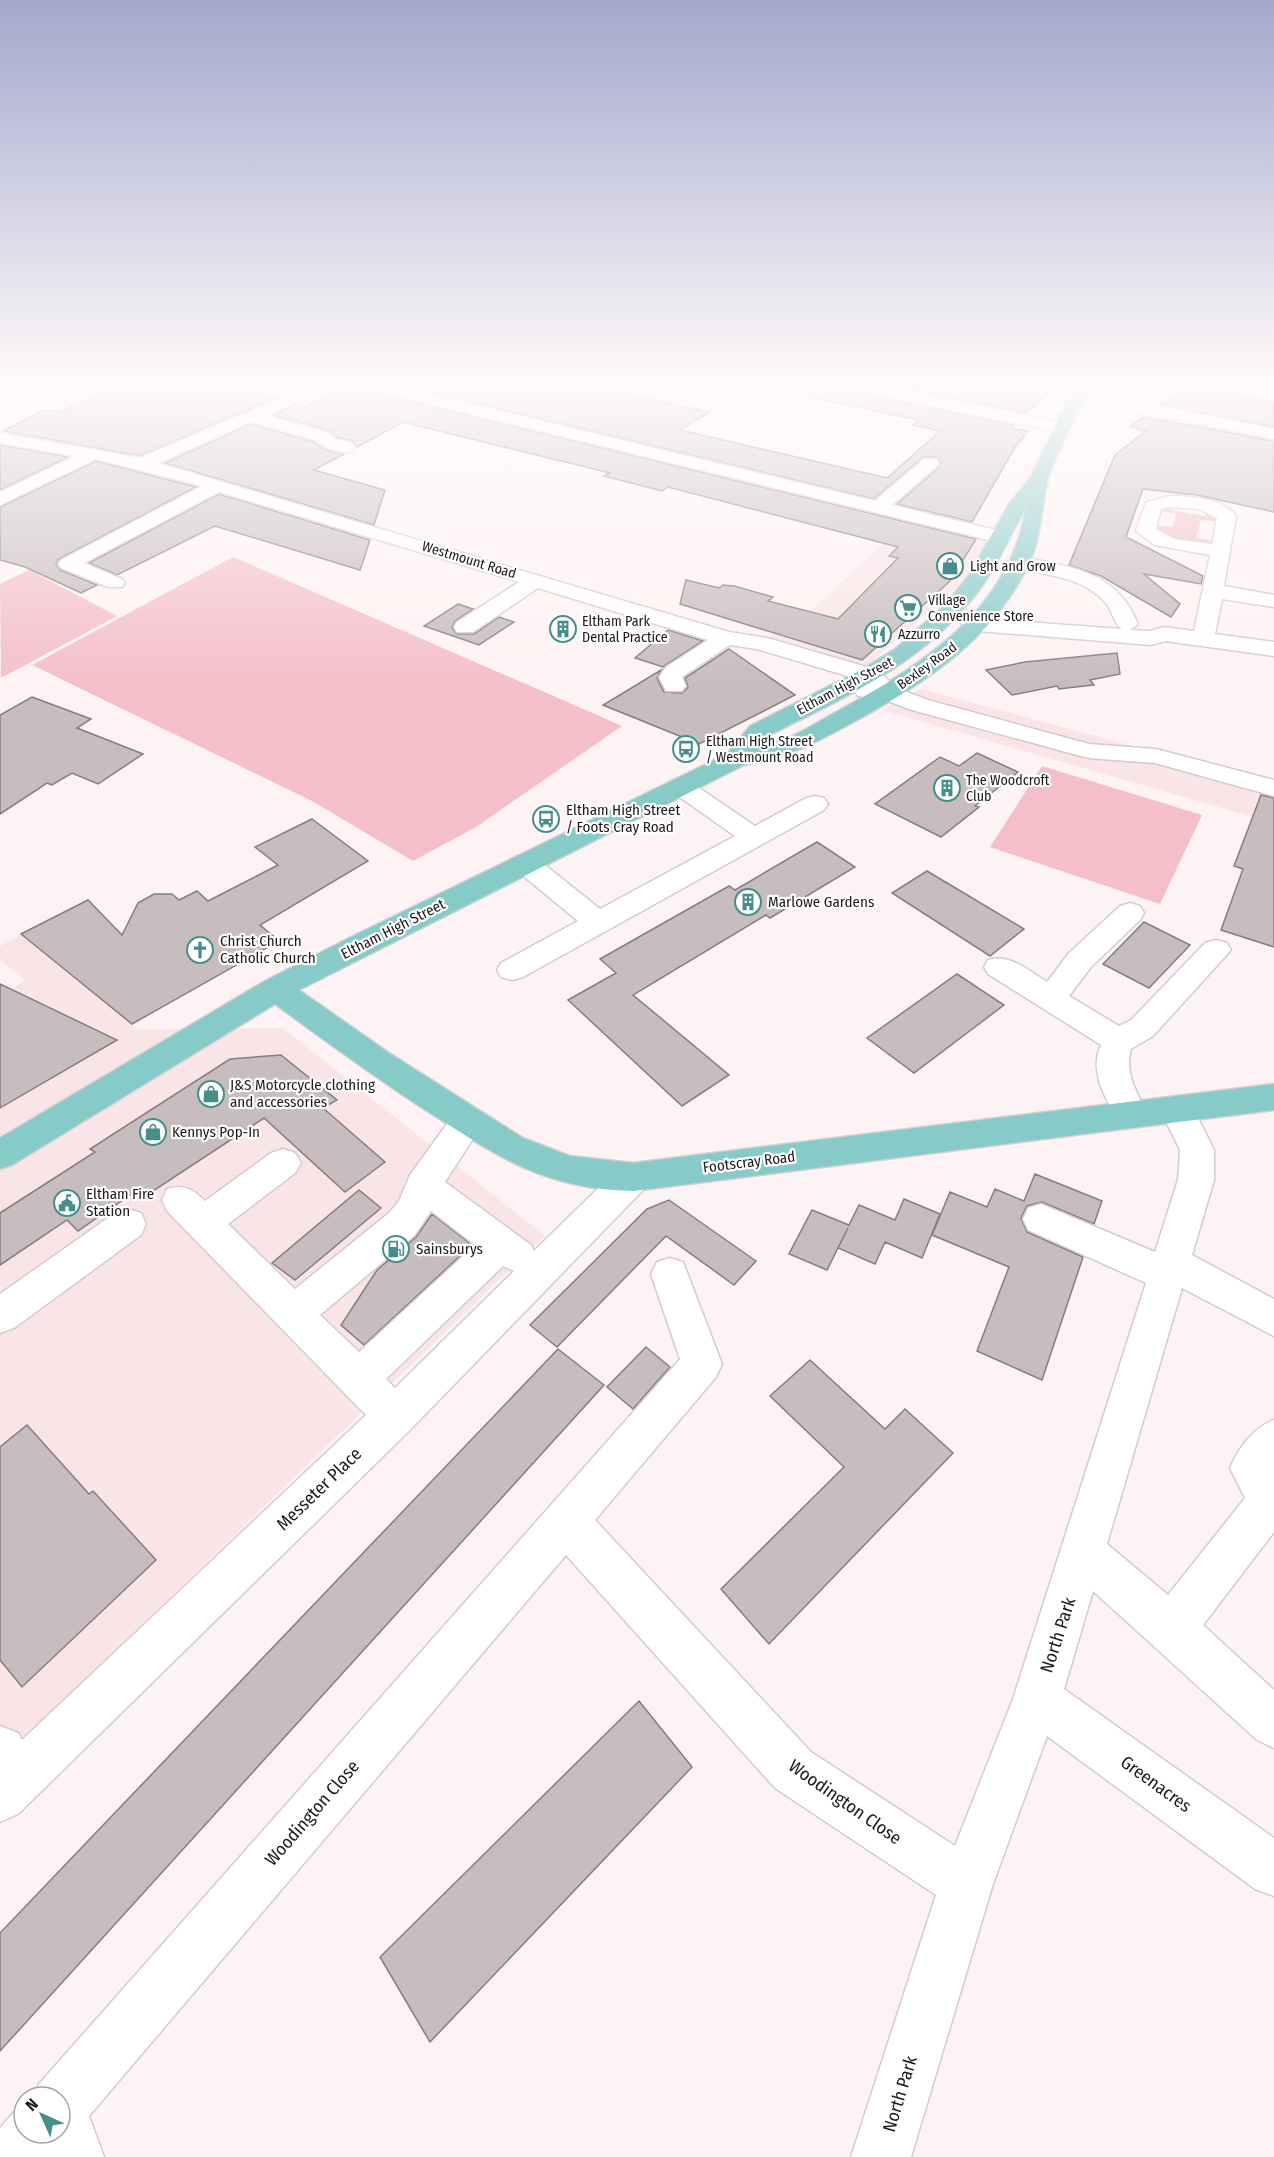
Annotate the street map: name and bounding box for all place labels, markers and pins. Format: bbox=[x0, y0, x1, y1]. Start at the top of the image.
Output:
shop icon: Light and Grow bbox=[935, 551, 965, 581]
place label: Light and Grow bbox=[970, 558, 1056, 575]
place label: Village Convenience Store bbox=[928, 592, 1034, 625]
supermarket icon: Village Convenience Store bbox=[893, 593, 923, 623]
place label: Eltham Park Dental Practice bbox=[582, 613, 668, 646]
building icon: Eltham Park Dental Practice bbox=[548, 614, 578, 644]
restaurant icon: Azzurro bbox=[863, 619, 893, 649]
place label: Azzurro bbox=[898, 626, 940, 643]
place label: Eltham High Street / Westmount Road bbox=[706, 733, 813, 766]
bus stop icon: Eltham High Street / Westmount Road bbox=[671, 734, 701, 764]
place label: The Woodcroft Club bbox=[966, 772, 1050, 805]
building icon: The Woodcroft Club bbox=[932, 773, 962, 803]
place label: Eltham High Street / Foots Cray Road bbox=[566, 801, 680, 836]
bus stop icon: Eltham High Street / Foots Cray Road bbox=[531, 804, 561, 834]
building icon: Marlowe Gardens bbox=[733, 887, 763, 917]
place label: Marlowe Gardens bbox=[768, 893, 874, 911]
place label: Christ Church Catholic Church bbox=[220, 932, 316, 967]
church icon: Christ Church Catholic Church bbox=[185, 935, 215, 965]
place label: J&S Motorcycle clothing and accessories bbox=[230, 1076, 375, 1111]
shop icon: J&S Motorcycle clothing and accessories bbox=[196, 1079, 226, 1109]
shop icon: Kennys Pop-In bbox=[138, 1117, 168, 1147]
place label: Kennys Pop-In bbox=[172, 1123, 260, 1141]
place label: Eltham Fire Station bbox=[86, 1185, 154, 1220]
public building icon: Eltham Fire Station bbox=[52, 1188, 82, 1218]
fuel station icon: Sainsburys bbox=[381, 1234, 411, 1264]
place label: Sainsburys bbox=[416, 1240, 483, 1258]

